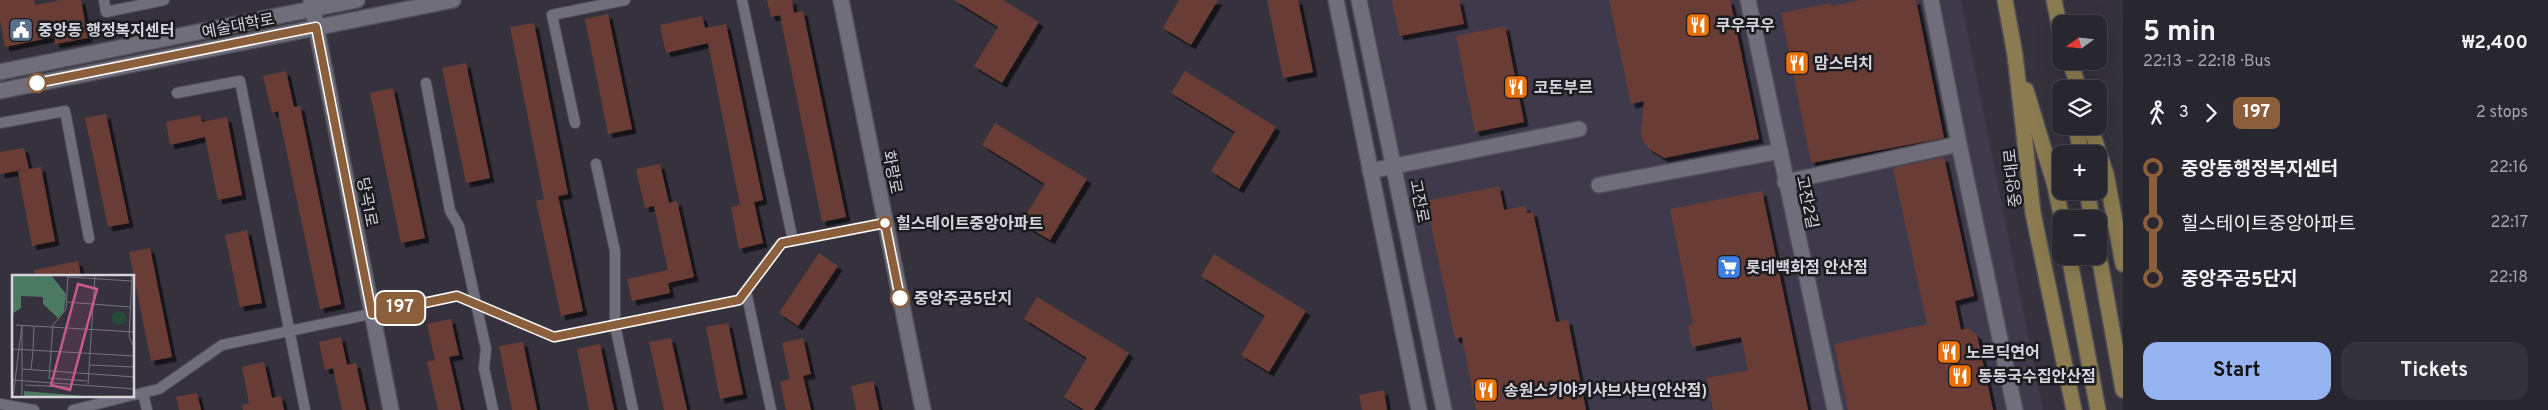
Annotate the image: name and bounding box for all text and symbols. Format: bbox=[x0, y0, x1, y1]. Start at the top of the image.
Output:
street label: 예술대학로 bbox=[200, 10, 277, 44]
restaurant icon: 쿠우쿠우 bbox=[1685, 12, 1711, 38]
north arrow bbox=[2052, 15, 2108, 70]
map controls bbox=[2052, 15, 2107, 265]
text: 5 min bbox=[2143, 15, 2216, 51]
public building icon: 중앙동 행정복지센터 bbox=[8, 17, 34, 43]
place label: 쿠우쿠우 bbox=[1716, 17, 1775, 37]
place label: 중앙동 행정복지센터 bbox=[38, 22, 174, 42]
text: ₩2,400 bbox=[2462, 31, 2528, 55]
restaurant icon: 맘스터치 bbox=[1784, 50, 1810, 76]
text: 22:13 – 22:18 · Bus bbox=[2143, 52, 2271, 72]
place label: 맘스터치 bbox=[1814, 55, 1873, 75]
unlabelled marker bbox=[27, 73, 47, 93]
restaurant icon: 코돈부르 bbox=[1503, 74, 1529, 100]
place label: 코돈부르 bbox=[1534, 79, 1593, 99]
button: layers bbox=[2052, 80, 2107, 135]
icon: walk bbox=[2143, 99, 2171, 127]
icon: forward bbox=[2197, 99, 2225, 127]
text: 197 bbox=[2243, 101, 2270, 124]
text: 3 bbox=[2179, 103, 2189, 123]
text: 2 stops bbox=[2476, 103, 2528, 123]
button: + bbox=[2052, 145, 2107, 200]
street label: 중앙대로 bbox=[2001, 147, 2027, 208]
street label: 화랑로 bbox=[877, 149, 905, 196]
text: 중앙동행정복지센터 bbox=[2181, 158, 2338, 182]
text: 22:16 bbox=[2489, 158, 2528, 178]
street label: 고잔2길 bbox=[1791, 174, 1821, 231]
street label: 당곡1로 bbox=[351, 176, 381, 229]
street label: 고잔로 bbox=[1404, 178, 1432, 225]
button: − bbox=[2052, 210, 2107, 265]
text: 힐스테이트중앙아파트 bbox=[2181, 213, 2356, 237]
text: 22:17 bbox=[2491, 213, 2528, 233]
place label: 힐스테이트중앙아파트 bbox=[896, 214, 1043, 235]
marker: 힐스테이트중앙아파트 bbox=[878, 216, 892, 230]
supermarket icon: 롯데백화점 안산점 bbox=[1716, 254, 1742, 280]
place label: 롯데백화점 안산점 bbox=[1746, 259, 1868, 279]
text: 중앙주공5단지 bbox=[2181, 268, 2298, 292]
text: 22:18 bbox=[2489, 268, 2528, 288]
inset map bbox=[12, 275, 135, 398]
marker: 중앙주공5단지 bbox=[890, 288, 910, 308]
place label: 중앙주공5단지 bbox=[914, 290, 1012, 310]
line badge: 197 bbox=[371, 292, 429, 324]
text: 197 bbox=[386, 296, 414, 319]
restaurant icon: 노르딕연어 bbox=[1936, 339, 1962, 365]
button: Start bbox=[2143, 342, 2331, 400]
button: Tickets bbox=[2341, 342, 2528, 400]
place label: 노르딕연어 bbox=[1966, 344, 2040, 364]
restaurant icon: 동동국수집안산점 bbox=[1947, 363, 1973, 389]
place label: 동동국수집안산점 bbox=[1978, 368, 2096, 388]
restaurant icon: 송원스키야키샤브샤브(안산점) bbox=[1473, 377, 1499, 403]
place label: 송원스키야키샤브샤브(안산점) bbox=[1504, 382, 1707, 402]

